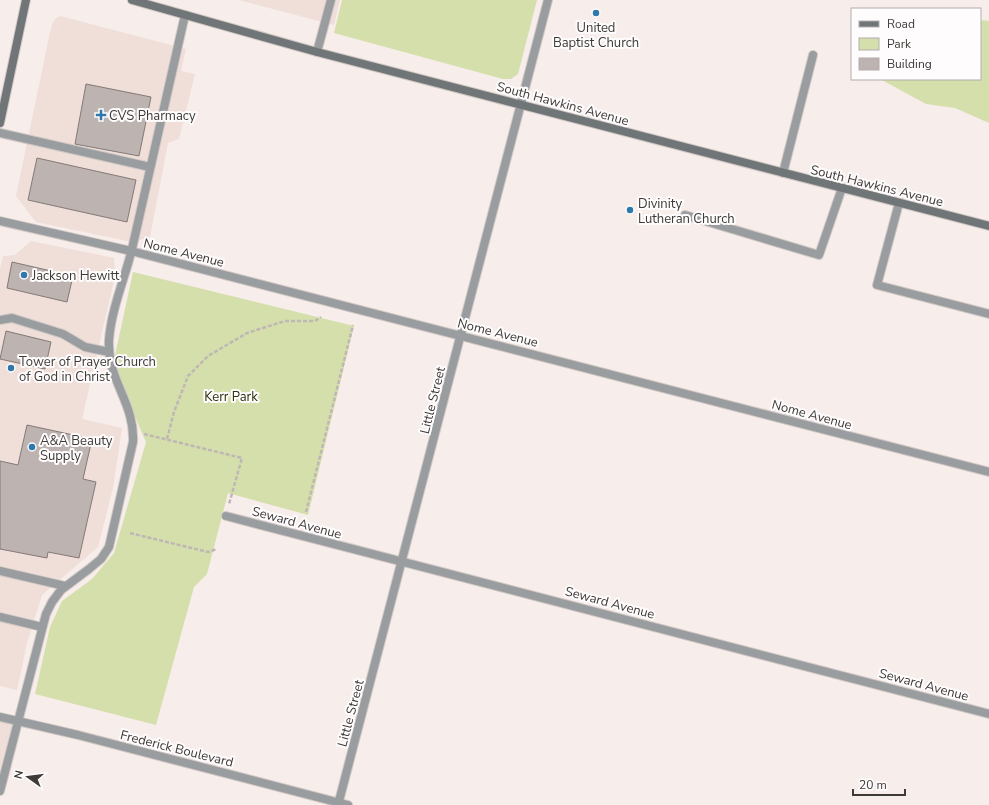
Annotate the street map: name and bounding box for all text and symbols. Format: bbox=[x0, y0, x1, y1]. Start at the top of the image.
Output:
marker: United Baptist Church bbox=[591, 8, 601, 18]
legend bbox=[851, 8, 981, 80]
text: Road bbox=[887, 16, 915, 32]
place label: United Baptist Church bbox=[553, 19, 639, 52]
text: Park bbox=[887, 36, 912, 52]
text: Building bbox=[887, 56, 932, 72]
street label: South Hawkins Avenue bbox=[495, 78, 631, 130]
place label: CVS Pharmacy bbox=[109, 107, 196, 125]
marker: CVS Pharmacy bbox=[96, 110, 106, 120]
street label: South Hawkins Avenue bbox=[809, 161, 945, 211]
place label: Divinity Lutheran Church bbox=[638, 195, 735, 228]
marker: Divinity Lutheran Church bbox=[625, 205, 635, 215]
street label: Nome Avenue bbox=[142, 234, 226, 272]
place label: Jackson Hewitt bbox=[31, 267, 120, 285]
marker: Jackson Hewitt bbox=[19, 270, 29, 280]
street label: Nome Avenue bbox=[456, 314, 540, 352]
place label: Tower of Prayer Church of God in Christ bbox=[19, 353, 156, 386]
marker: Tower of Prayer Church of God in Christ bbox=[6, 363, 16, 373]
street label: Little Street bbox=[416, 364, 450, 436]
park label: Kerr Park bbox=[204, 388, 258, 406]
street label: Nome Avenue bbox=[770, 396, 854, 434]
place label: A&A Beauty Supply bbox=[40, 432, 113, 465]
marker: A&A Beauty Supply bbox=[27, 442, 37, 452]
street label: Seward Avenue bbox=[250, 502, 344, 544]
street label: Seward Avenue bbox=[563, 582, 657, 624]
street label: Seward Avenue bbox=[877, 664, 971, 706]
street label: Little Street bbox=[333, 677, 369, 749]
street label: Frederick Boulevard bbox=[118, 726, 235, 772]
north arrow bbox=[8, 757, 48, 797]
text: N bbox=[11, 769, 27, 781]
scale bar bbox=[853, 771, 905, 797]
text: 20 m bbox=[859, 777, 887, 793]

